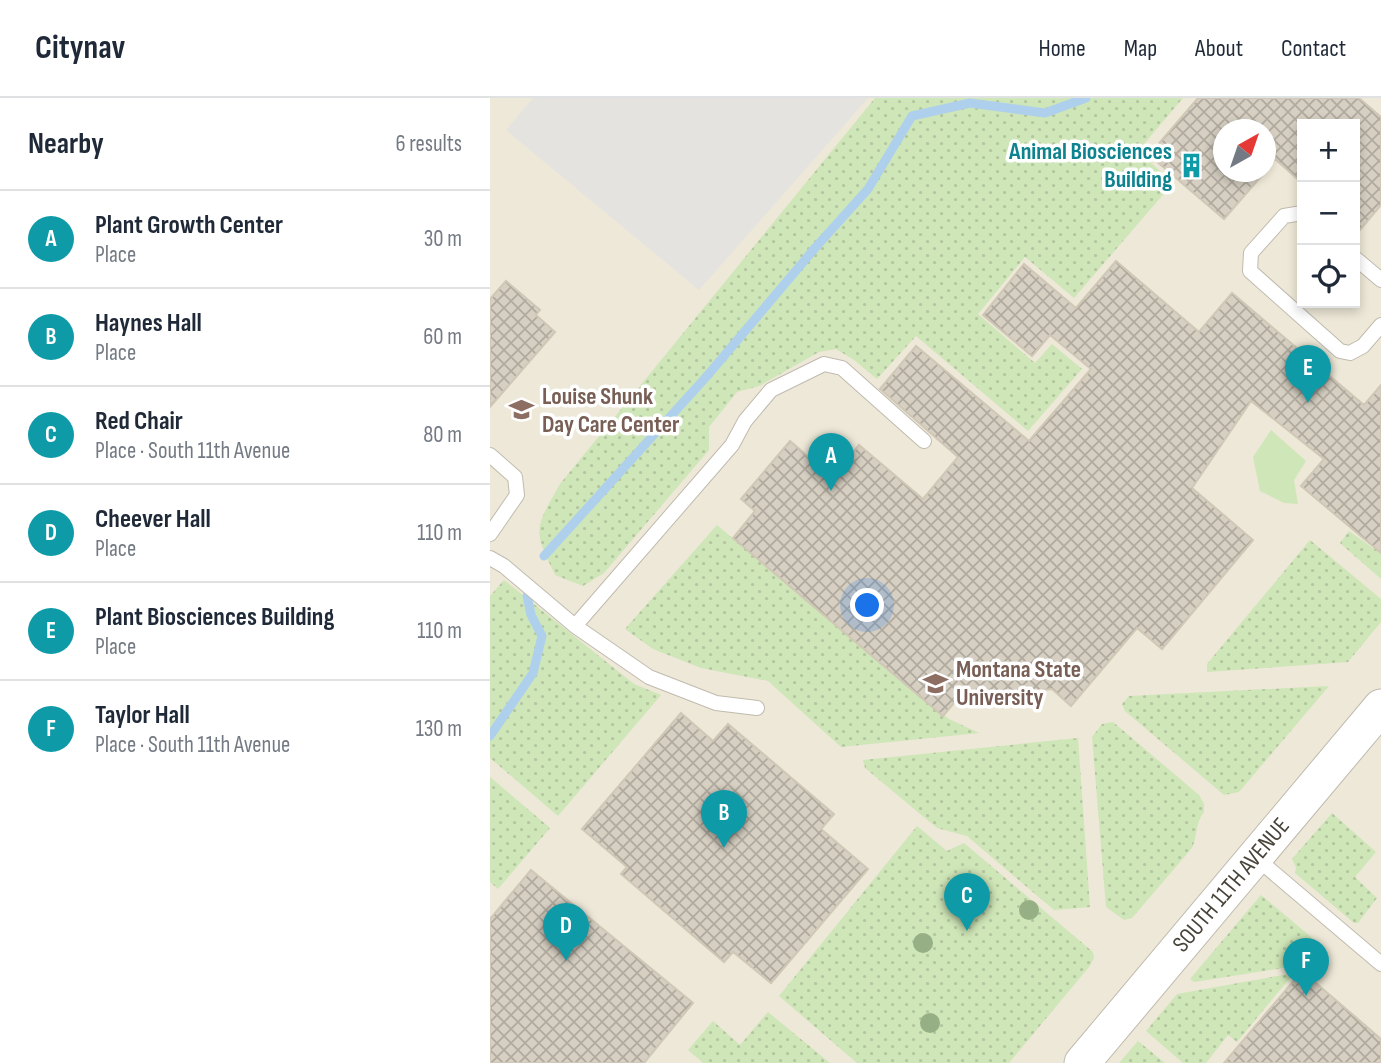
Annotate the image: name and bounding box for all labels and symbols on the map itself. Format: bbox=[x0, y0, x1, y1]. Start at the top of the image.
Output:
north arrow bbox=[1213, 119, 1276, 182]
place label: Animal Biosciences Building bbox=[1008, 137, 1172, 194]
building icon: Animal Biosciences Building bbox=[1178, 151, 1206, 179]
pin: E bbox=[1285, 345, 1331, 403]
place label: Louise Shunk Day Care Center bbox=[542, 382, 680, 439]
school or university icon: Louise Shunk Day Care Center bbox=[508, 396, 536, 424]
pin: A bbox=[808, 433, 854, 491]
your location bbox=[850, 588, 884, 622]
place label: Montana State University bbox=[956, 655, 1081, 712]
school or university icon: Montana State University bbox=[922, 669, 950, 697]
pin: B bbox=[701, 790, 747, 848]
street label: SOUTH 11TH AVENUE bbox=[1166, 812, 1296, 958]
pin: C bbox=[944, 873, 990, 931]
pin: D bbox=[543, 903, 589, 961]
pin: F bbox=[1283, 938, 1329, 996]

